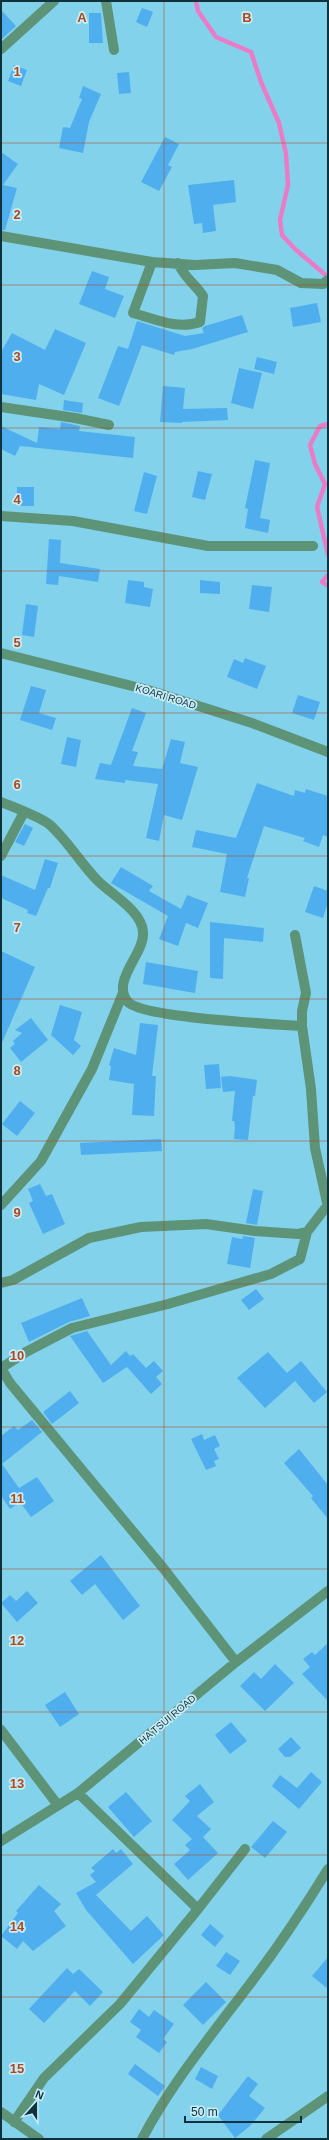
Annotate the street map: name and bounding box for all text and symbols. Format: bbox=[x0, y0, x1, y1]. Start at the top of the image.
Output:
text: A bbox=[77, 10, 87, 25]
text: B bbox=[242, 10, 252, 25]
text: 1 bbox=[13, 64, 21, 79]
text: 2 bbox=[13, 207, 21, 222]
text: 3 bbox=[13, 349, 21, 364]
text: 4 bbox=[13, 492, 21, 507]
text: 5 bbox=[13, 635, 21, 650]
street label: KOARI ROAD bbox=[134, 682, 197, 711]
text: 6 bbox=[13, 777, 21, 792]
text: 7 bbox=[13, 920, 21, 935]
text: 8 bbox=[13, 1063, 21, 1078]
text: 9 bbox=[13, 1205, 21, 1220]
text: 10 bbox=[10, 1348, 24, 1363]
text: 11 bbox=[10, 1491, 24, 1506]
text: 12 bbox=[10, 1633, 24, 1648]
street label: HA TSUI ROAD bbox=[137, 1693, 198, 1746]
text: 13 bbox=[10, 1776, 24, 1791]
text: 14 bbox=[10, 1919, 25, 1934]
text: 15 bbox=[10, 2061, 24, 2076]
north arrow bbox=[16, 2084, 56, 2124]
text: N bbox=[34, 2088, 45, 2102]
scale bar bbox=[185, 2098, 301, 2124]
text: 50 m bbox=[191, 2105, 218, 2119]

